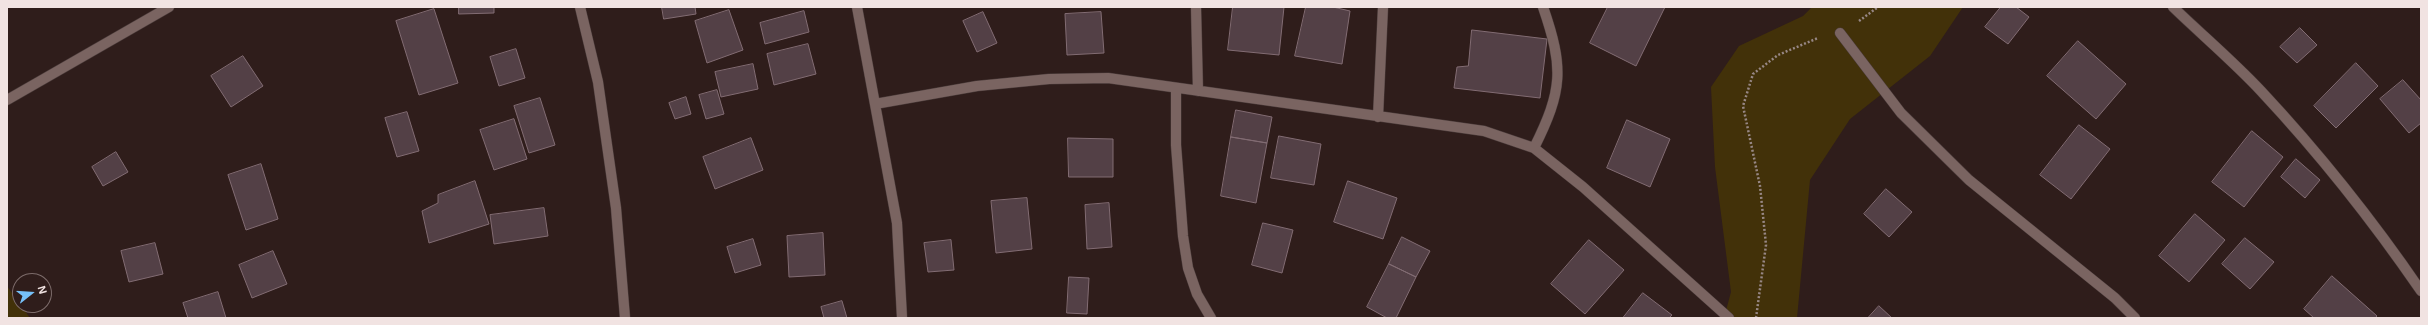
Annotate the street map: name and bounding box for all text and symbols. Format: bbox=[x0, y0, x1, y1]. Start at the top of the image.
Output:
north arrow bbox=[12, 273, 52, 313]
text: N bbox=[36, 284, 49, 295]

